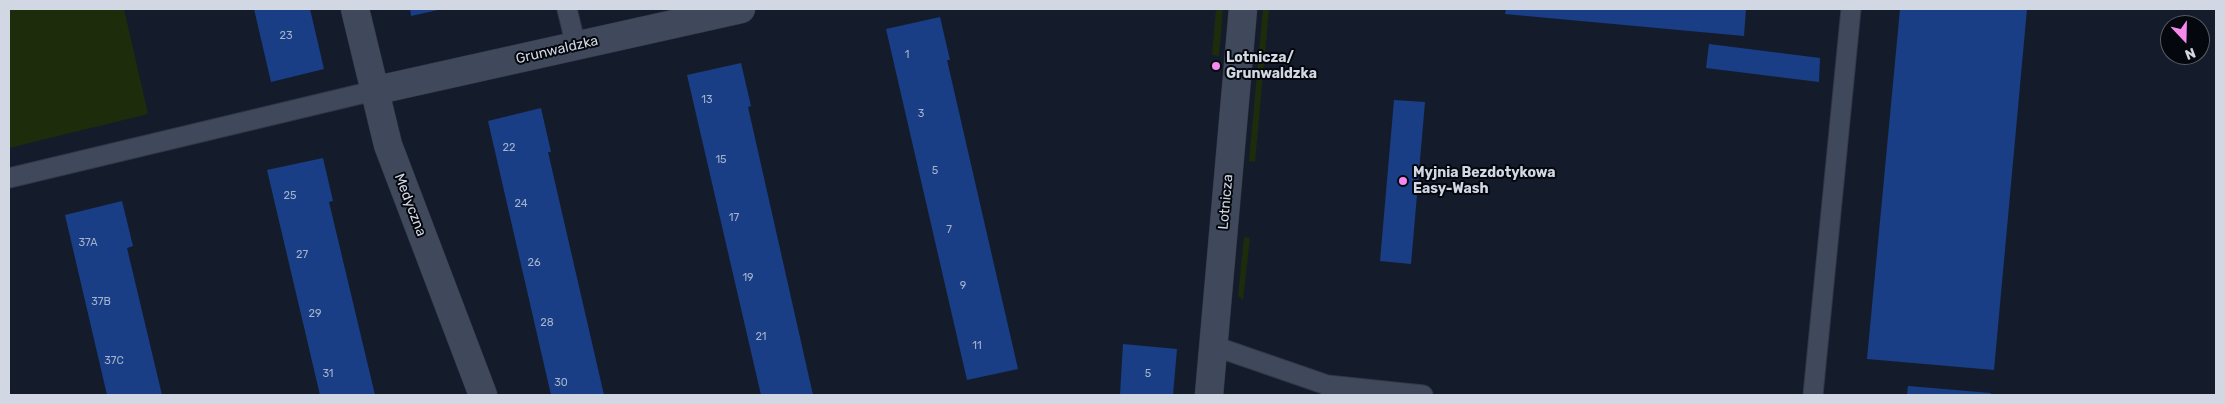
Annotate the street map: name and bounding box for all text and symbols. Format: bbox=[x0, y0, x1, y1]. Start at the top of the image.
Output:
north arrow bbox=[2160, 15, 2210, 65]
house number: 23 bbox=[279, 29, 293, 43]
street label: Grunwaldzka bbox=[514, 32, 600, 68]
text: N bbox=[2182, 44, 2198, 63]
house number: 1 bbox=[905, 48, 909, 62]
place label: Lotnicza/ Grunwaldzka bbox=[1226, 50, 1317, 82]
marker: Lotnicza/ Grunwaldzka bbox=[1210, 60, 1222, 72]
house number: 13 bbox=[701, 93, 713, 107]
house number: 3 bbox=[918, 107, 924, 121]
house number: 22 bbox=[503, 141, 515, 155]
house number: 15 bbox=[715, 153, 727, 167]
house number: 5 bbox=[932, 164, 938, 178]
place label: Myjnia Bezdotykowa Easy-Wash bbox=[1413, 165, 1555, 198]
street label: Medyczna bbox=[390, 171, 430, 239]
street label: Lotnicza bbox=[1215, 174, 1237, 230]
marker: Myjnia Bezdotykowa Easy-Wash bbox=[1397, 175, 1409, 187]
house number: 25 bbox=[284, 189, 296, 203]
house number: 24 bbox=[514, 197, 528, 211]
house number: 17 bbox=[729, 211, 739, 225]
house number: 7 bbox=[946, 223, 952, 237]
house number: 37A bbox=[78, 236, 98, 250]
house number: 27 bbox=[296, 248, 308, 262]
house number: 26 bbox=[527, 256, 541, 270]
house number: 19 bbox=[742, 271, 754, 285]
house number: 9 bbox=[960, 279, 966, 293]
house number: 37B bbox=[91, 295, 111, 309]
house number: 29 bbox=[309, 307, 321, 321]
house number: 28 bbox=[540, 316, 554, 330]
house number: 21 bbox=[755, 330, 767, 344]
house number: 11 bbox=[972, 339, 982, 353]
house number: 37C bbox=[104, 354, 124, 368]
house number: 31 bbox=[322, 367, 334, 381]
house number: 5 bbox=[1145, 367, 1151, 381]
house number: 30 bbox=[554, 376, 568, 390]

